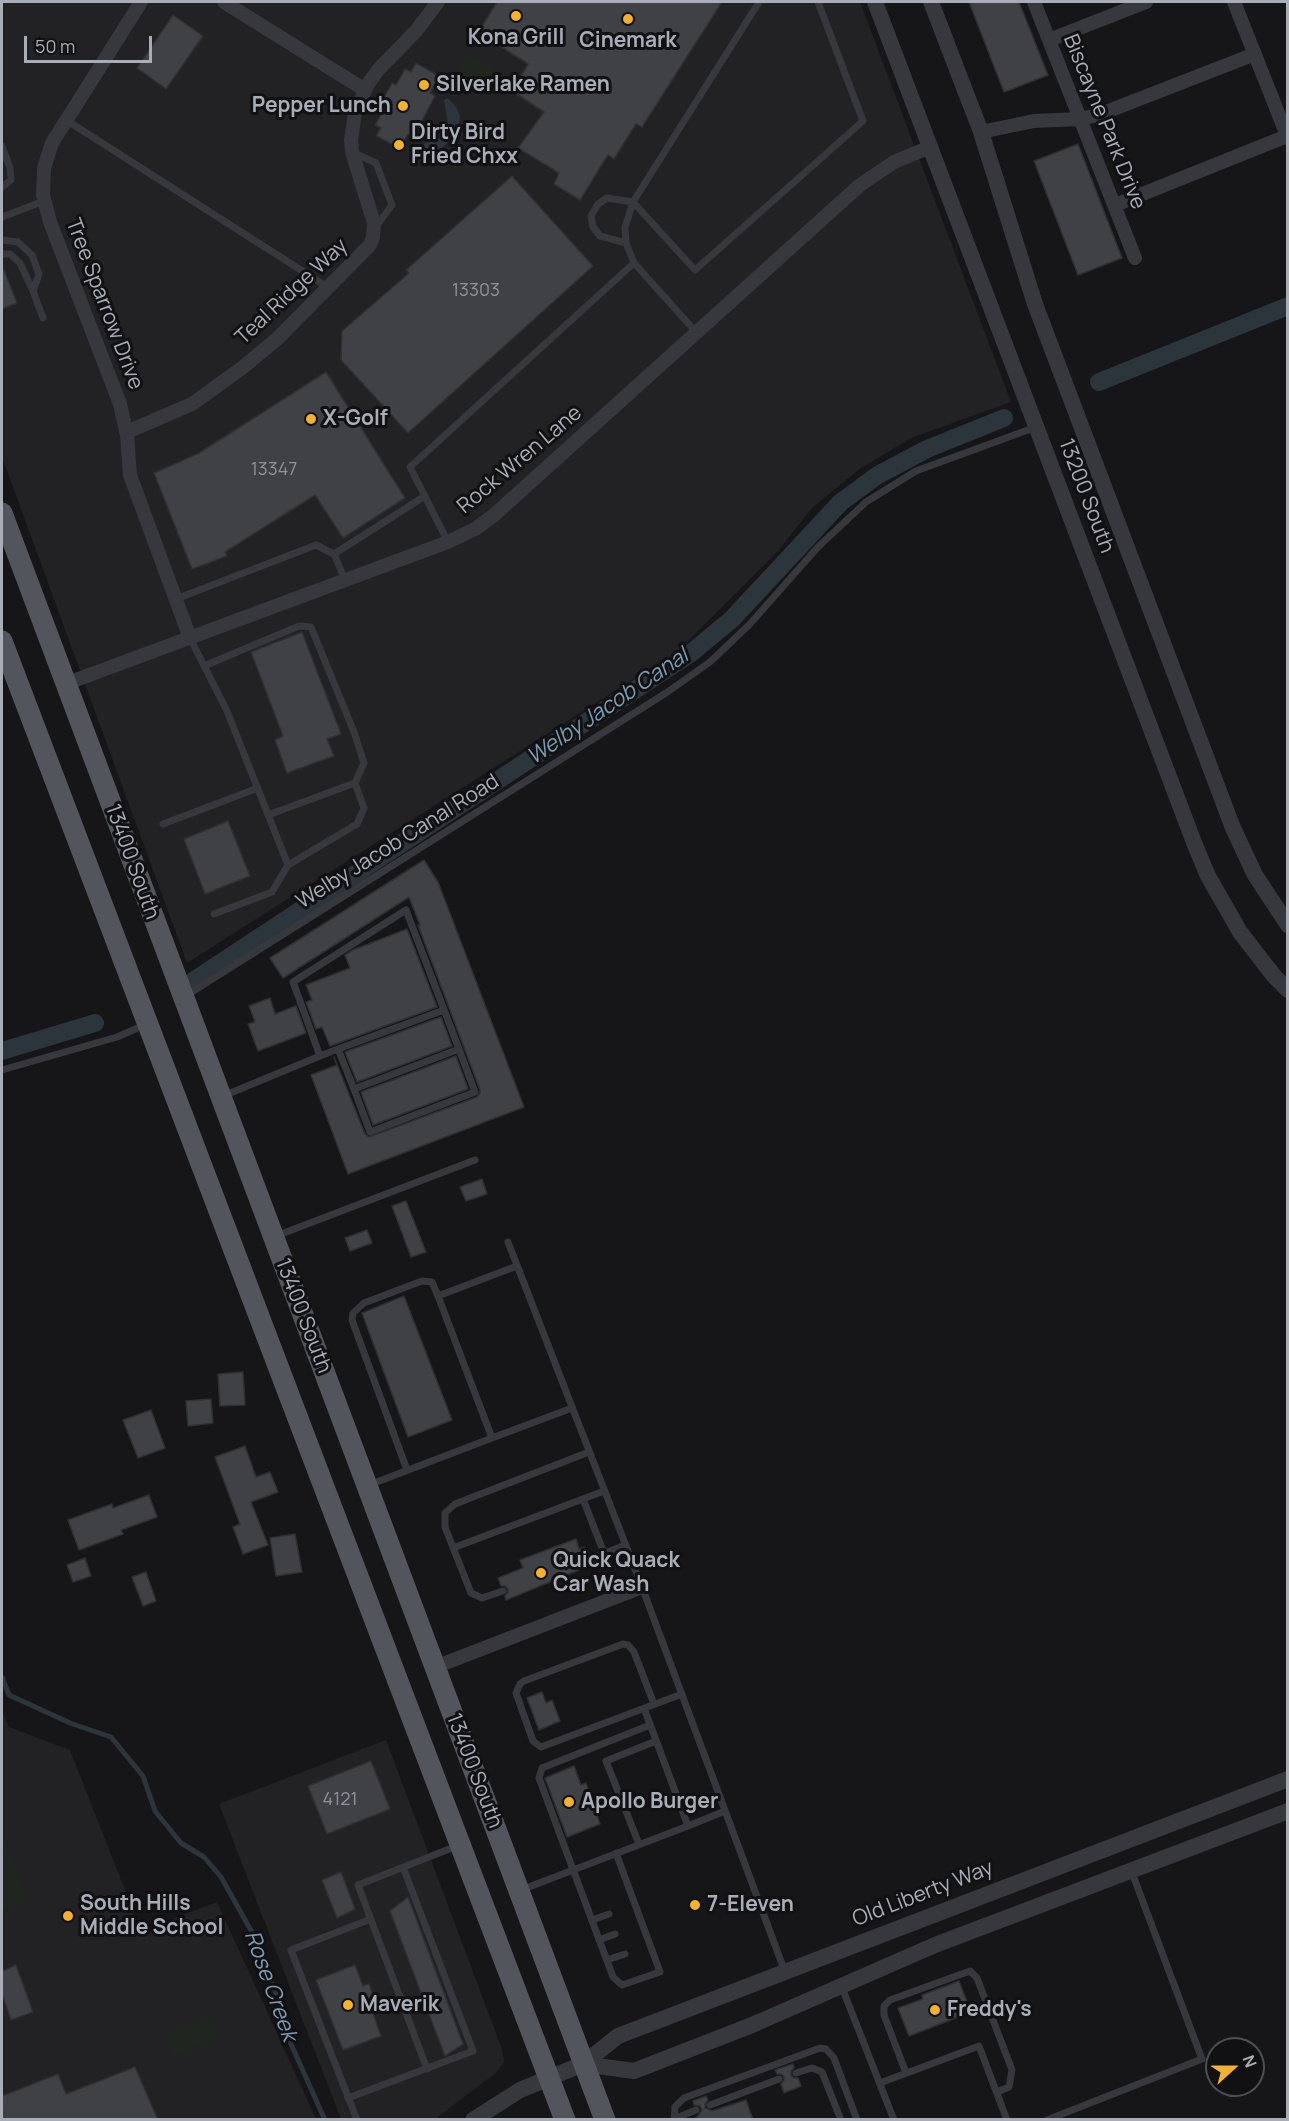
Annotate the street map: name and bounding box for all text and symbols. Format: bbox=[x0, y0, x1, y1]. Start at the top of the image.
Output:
marker: Kona Grill bbox=[509, 9, 523, 23]
marker: Cinemark bbox=[621, 12, 635, 26]
scale bar bbox=[27, 24, 154, 62]
place label: Kona Grill bbox=[468, 25, 564, 51]
place label: Cinemark bbox=[579, 28, 677, 54]
street label: Biscayne Park Drive bbox=[1057, 31, 1151, 213]
text: 50 m bbox=[35, 34, 75, 58]
place label: Silverlake Ramen bbox=[436, 72, 610, 98]
marker: Silverlake Ramen bbox=[417, 78, 431, 92]
place label: Pepper Lunch bbox=[252, 93, 391, 119]
marker: Pepper Lunch bbox=[396, 99, 410, 113]
place label: Dirty Bird Fried Chxx bbox=[411, 120, 518, 170]
marker: Dirty Bird Fried Chxx bbox=[392, 138, 406, 152]
street label: Tree Sparrow Drive bbox=[60, 215, 148, 393]
street label: Teal Ridge Way bbox=[231, 234, 353, 350]
house number: 13303 bbox=[452, 280, 500, 302]
street label: Rock Wren Lane bbox=[453, 401, 587, 519]
place label: X-Golf bbox=[323, 406, 388, 432]
marker: X-Golf bbox=[304, 412, 318, 426]
street label: 13200 South bbox=[1053, 435, 1119, 557]
house number: 13347 bbox=[251, 459, 297, 481]
water label: Welby Jacob Canal bbox=[522, 643, 694, 771]
street label: Welby Jacob Canal Road bbox=[292, 769, 504, 915]
street label: 13400 South bbox=[100, 801, 164, 923]
street label: 13400 South bbox=[270, 1255, 336, 1377]
place label: Quick Quack Car Wash bbox=[553, 1548, 680, 1598]
marker: Quick Quack Car Wash bbox=[534, 1566, 548, 1580]
street label: 13400 South bbox=[441, 1710, 507, 1832]
house number: 4121 bbox=[323, 1789, 357, 1811]
place label: Apollo Burger bbox=[581, 1789, 718, 1815]
marker: Apollo Burger bbox=[562, 1795, 576, 1809]
street label: Old Liberty Way bbox=[849, 1856, 997, 1932]
place label: South Hills Middle School bbox=[80, 1891, 223, 1941]
place label: 7-Eleven bbox=[707, 1892, 794, 1918]
marker: 7-Eleven bbox=[688, 1898, 702, 1912]
marker: South Hills Middle School bbox=[61, 1909, 75, 1923]
water label: Rose Creek bbox=[238, 1927, 302, 2045]
place label: Maverik bbox=[360, 1992, 439, 2018]
place label: Freddy's bbox=[947, 1997, 1032, 2023]
marker: Maverik bbox=[341, 1998, 355, 2012]
marker: Freddy's bbox=[928, 2003, 942, 2017]
north arrow bbox=[1205, 2037, 1265, 2097]
text: N bbox=[1238, 2052, 1262, 2071]

